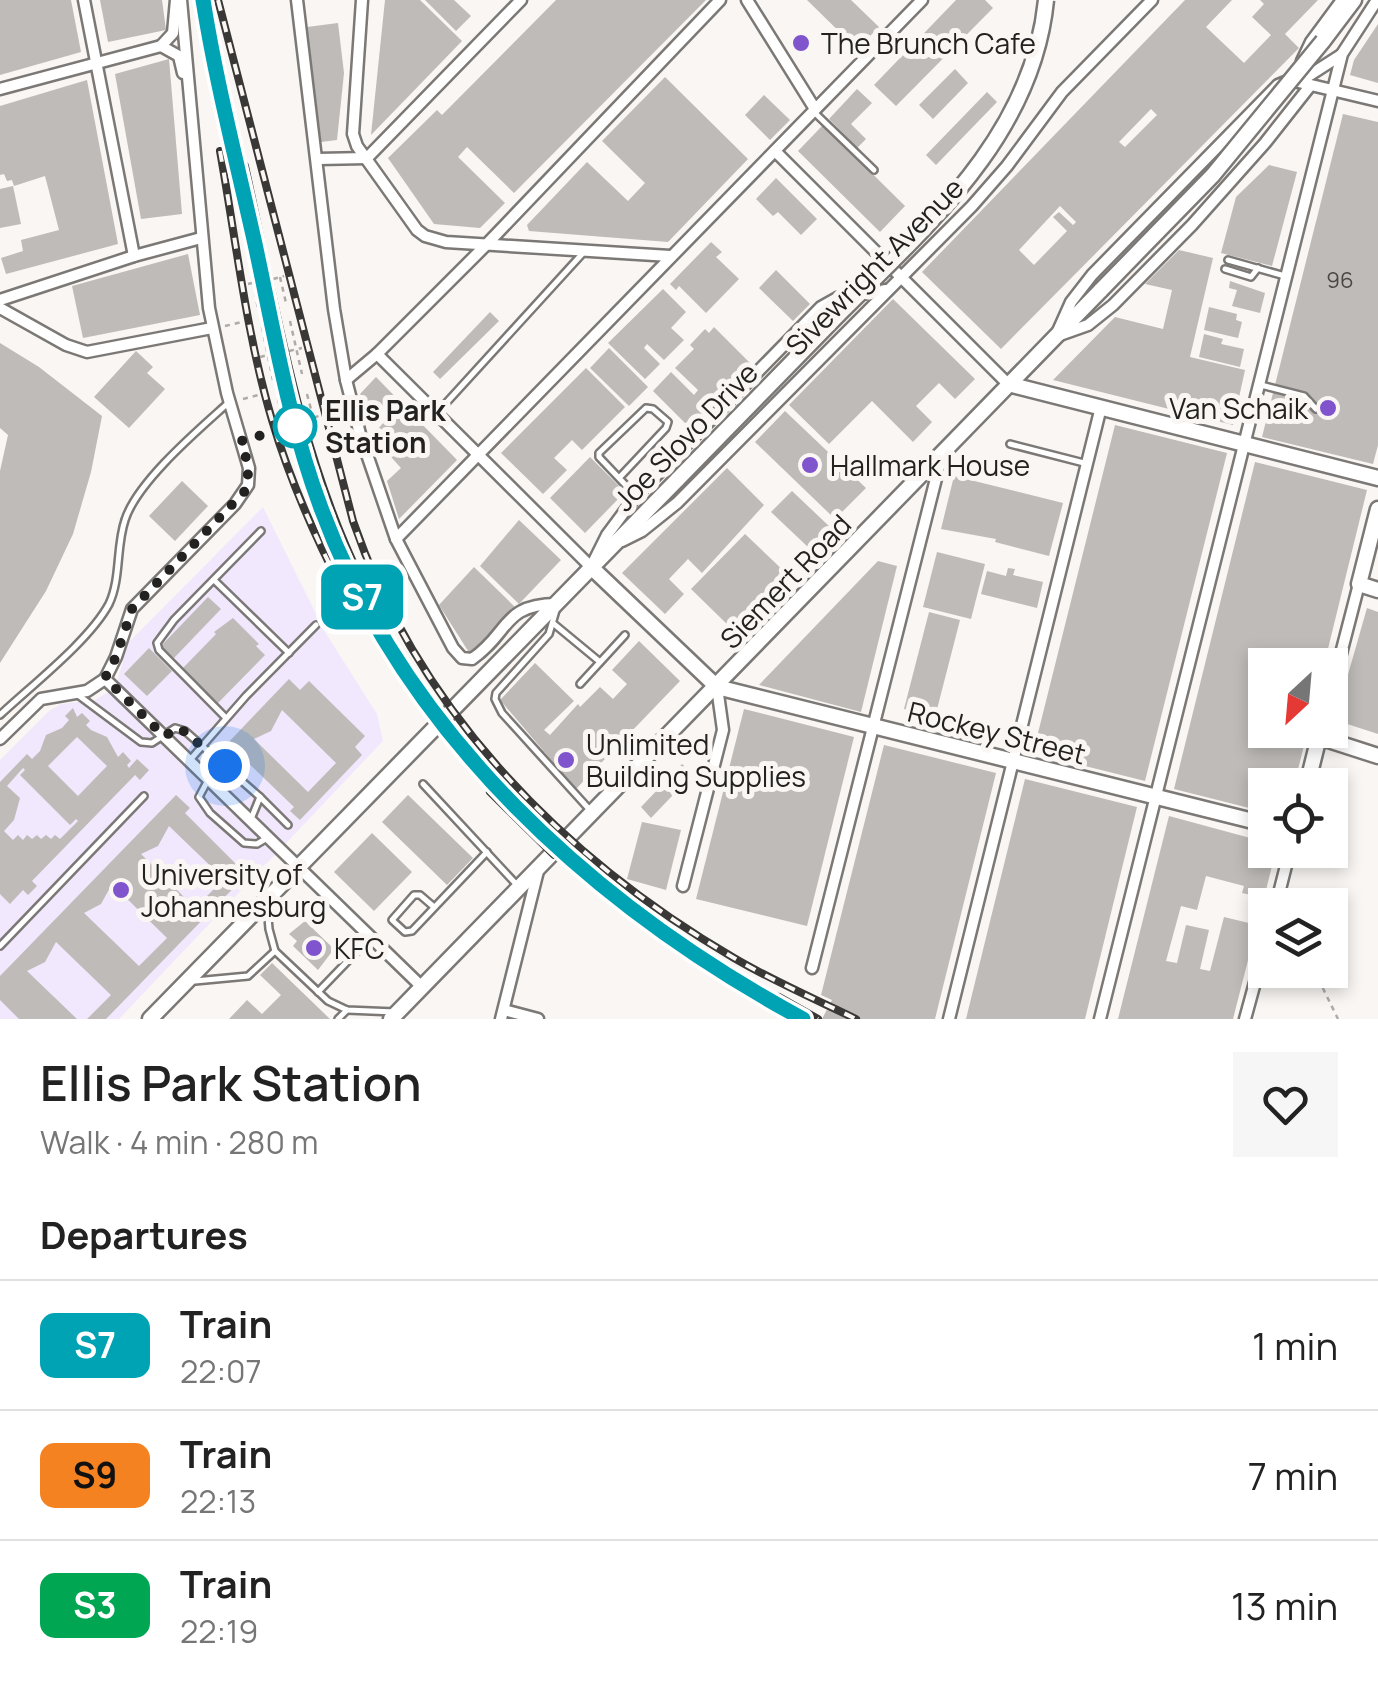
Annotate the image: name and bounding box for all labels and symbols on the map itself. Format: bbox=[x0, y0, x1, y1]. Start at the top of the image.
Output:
place label: The Brunch Cafe bbox=[821, 24, 1036, 62]
marker: The Brunch Cafe bbox=[790, 32, 812, 54]
street label: Sivewright Avenue bbox=[777, 169, 971, 363]
house number: 96 bbox=[1326, 265, 1354, 295]
street label: Joe Slovo Drive bbox=[604, 354, 766, 518]
place label: Van Schaik bbox=[1169, 389, 1309, 427]
place label: Ellis Park Station bbox=[325, 391, 447, 461]
marker: Van Schaik bbox=[1317, 397, 1339, 419]
marker: Ellis Park Station bbox=[274, 405, 316, 447]
place label: Hallmark House bbox=[830, 446, 1030, 484]
marker: Hallmark House bbox=[799, 454, 821, 476]
street label: Siemert Road bbox=[711, 506, 859, 656]
line badge: S7 bbox=[317, 564, 407, 630]
north arrow bbox=[1248, 648, 1348, 748]
street label: Rockey Street bbox=[904, 692, 1090, 772]
place label: Unlimited Building Supplies bbox=[586, 725, 806, 795]
your location bbox=[200, 741, 250, 791]
marker: Unlimited Building Supplies bbox=[555, 749, 577, 771]
place label: University of Johannesburg bbox=[141, 855, 326, 925]
marker: University of Johannesburg bbox=[110, 879, 132, 901]
place label: KFC bbox=[334, 929, 385, 967]
marker: KFC bbox=[303, 937, 325, 959]

